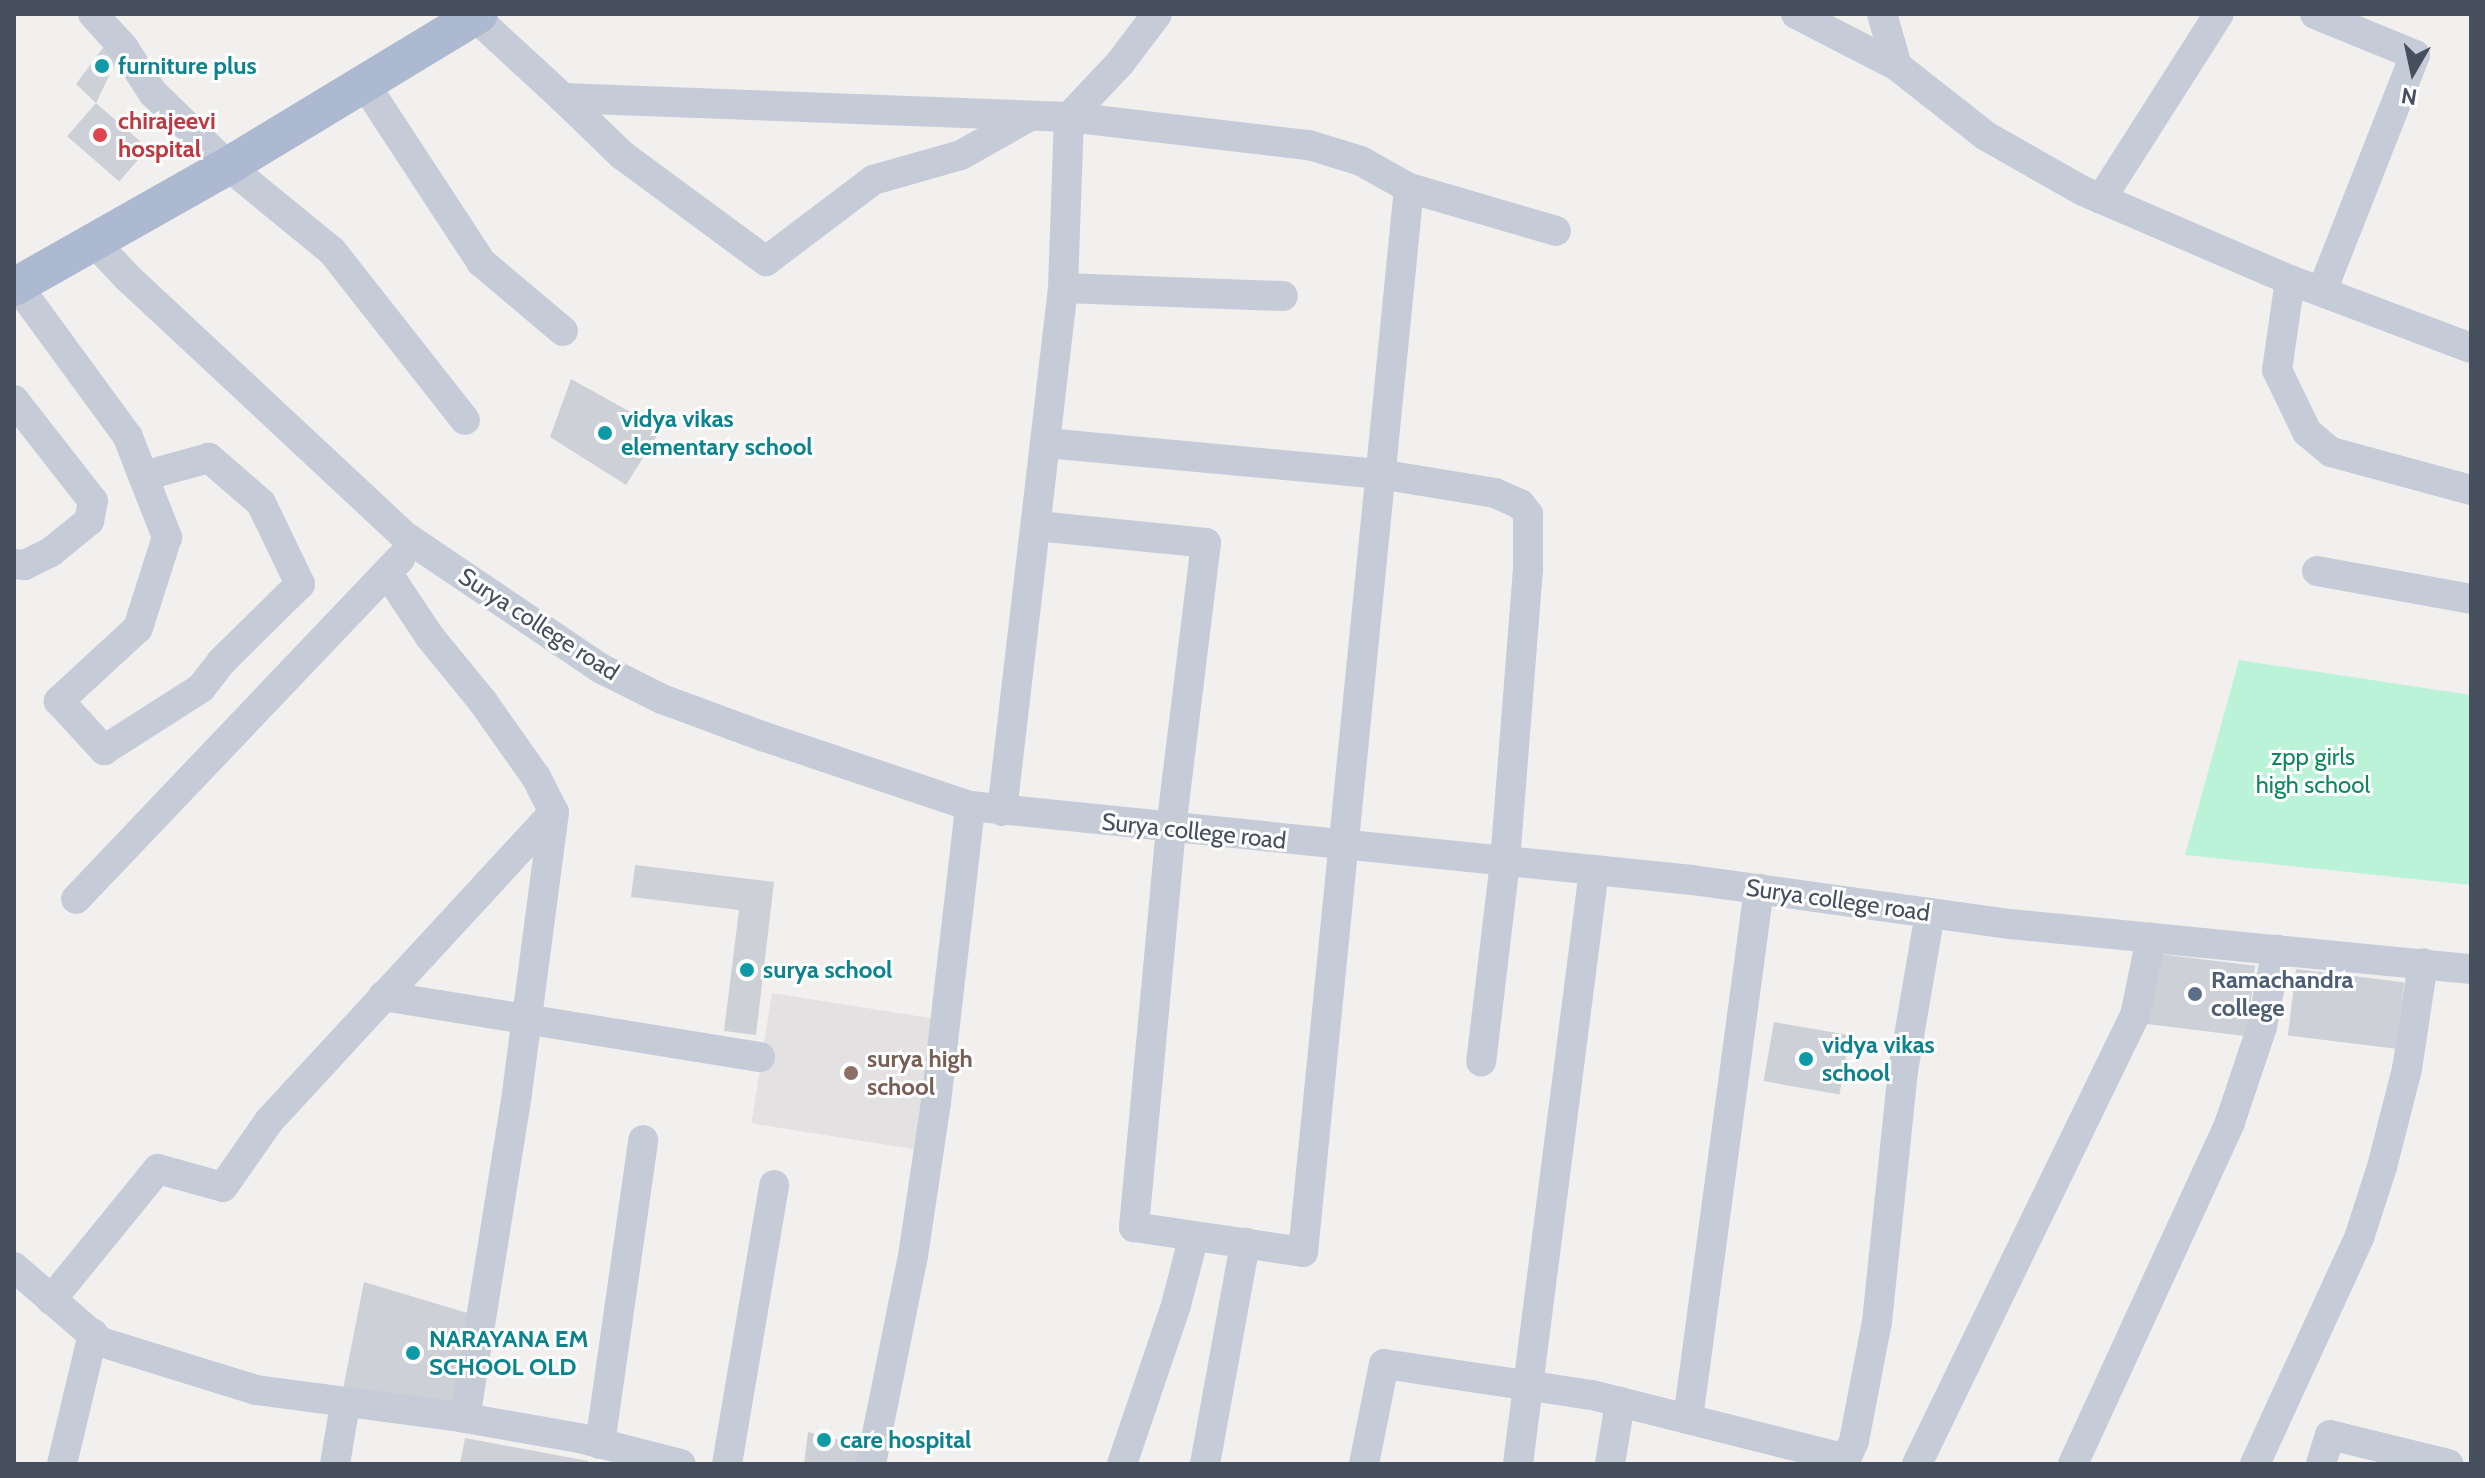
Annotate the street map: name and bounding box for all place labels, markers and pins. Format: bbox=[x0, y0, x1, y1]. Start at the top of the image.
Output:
place label: furniture plus bbox=[118, 52, 257, 80]
marker: furniture plus bbox=[93, 57, 111, 75]
place label: chirajeevi hospital bbox=[118, 107, 216, 163]
marker: chirajeevi hospital bbox=[89, 124, 111, 146]
place label: vidya vikas elementary school bbox=[621, 405, 813, 461]
marker: vidya vikas elementary school bbox=[596, 424, 614, 442]
place label: surya school bbox=[763, 956, 892, 984]
marker: surya school bbox=[738, 961, 756, 979]
place label: Ramachandra college bbox=[2211, 966, 2353, 1022]
marker: Ramachandra college bbox=[2186, 985, 2204, 1003]
place label: vidya vikas school bbox=[1822, 1031, 1935, 1087]
place label: surya high school bbox=[867, 1045, 973, 1101]
marker: vidya vikas school bbox=[1797, 1050, 1815, 1068]
marker: surya high school bbox=[842, 1064, 860, 1082]
place label: NARAYANA EM SCHOOL OLD bbox=[429, 1325, 588, 1381]
marker: NARAYANA EM SCHOOL OLD bbox=[404, 1344, 422, 1362]
place label: care hospital bbox=[840, 1426, 971, 1454]
marker: care hospital bbox=[815, 1431, 833, 1449]

